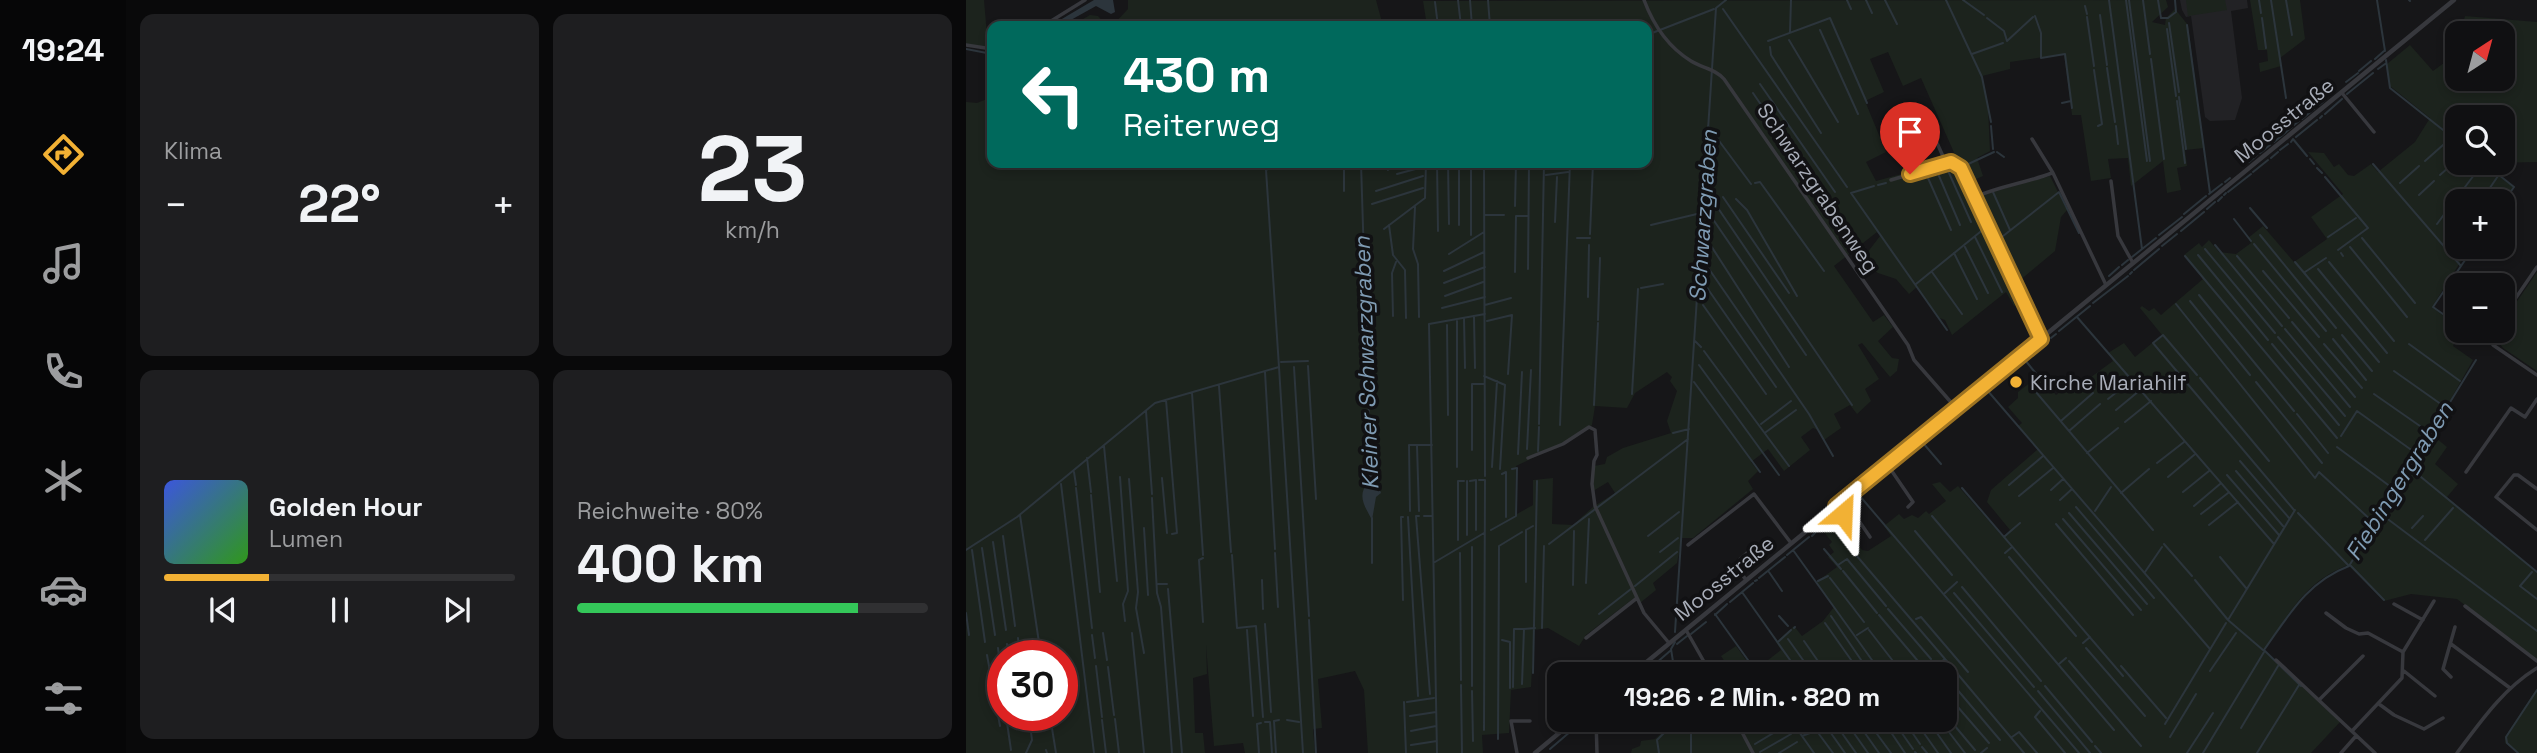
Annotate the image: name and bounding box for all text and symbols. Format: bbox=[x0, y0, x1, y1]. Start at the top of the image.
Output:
north arrow bbox=[2445, 21, 2515, 91]
map controls bbox=[2445, 21, 2515, 343]
text: 19:24 bbox=[22, 30, 104, 70]
text: 430 m bbox=[1123, 44, 1270, 106]
icon: left bbox=[1008, 49, 1099, 140]
street label: Moosstraße bbox=[2229, 71, 2339, 169]
street label: Schwarzgrabenweg bbox=[1751, 98, 1885, 278]
pin bbox=[1880, 102, 1940, 174]
text: Reiterweg bbox=[1123, 105, 1280, 145]
button: search bbox=[2445, 105, 2515, 175]
text: 23 bbox=[698, 111, 807, 228]
icon: arrive bbox=[1891, 113, 1929, 151]
water label: Schwarzgraben bbox=[1682, 128, 1724, 303]
icon: directions bbox=[39, 130, 88, 179]
text: Klima bbox=[164, 136, 222, 166]
text: 22° bbox=[298, 171, 381, 237]
text: − bbox=[164, 181, 188, 229]
text: + bbox=[491, 181, 515, 229]
button: + bbox=[2445, 189, 2515, 259]
text: km/h bbox=[725, 215, 780, 245]
water label: Kleiner Schwarzgraben bbox=[1347, 235, 1385, 490]
icon: music bbox=[39, 239, 88, 288]
button: − bbox=[2445, 273, 2515, 343]
icon: phone bbox=[39, 347, 88, 396]
place label: Kirche Mariahilf bbox=[2030, 369, 2187, 396]
marker: Kirche Mariahilf bbox=[2008, 374, 2024, 390]
water label: Fiebingergraben bbox=[2338, 395, 2460, 566]
icon: climate bbox=[39, 456, 88, 505]
position arrow bbox=[1806, 477, 1880, 551]
text: Golden Hour bbox=[269, 490, 423, 524]
text: Reichweite · 80% bbox=[577, 496, 763, 526]
text: Lumen bbox=[269, 524, 343, 554]
street label: Moosstraße bbox=[1669, 529, 1779, 627]
text: 400 km bbox=[577, 531, 764, 597]
icon: car bbox=[39, 565, 88, 614]
icon: previous bbox=[204, 591, 242, 629]
icon: pause bbox=[321, 591, 359, 629]
icon: next bbox=[438, 591, 476, 629]
speed limit sign: 30 bbox=[987, 640, 1078, 731]
icon: filters bbox=[39, 674, 88, 723]
text: 19:26 · 2 Min. · 820 m bbox=[1624, 680, 1880, 714]

